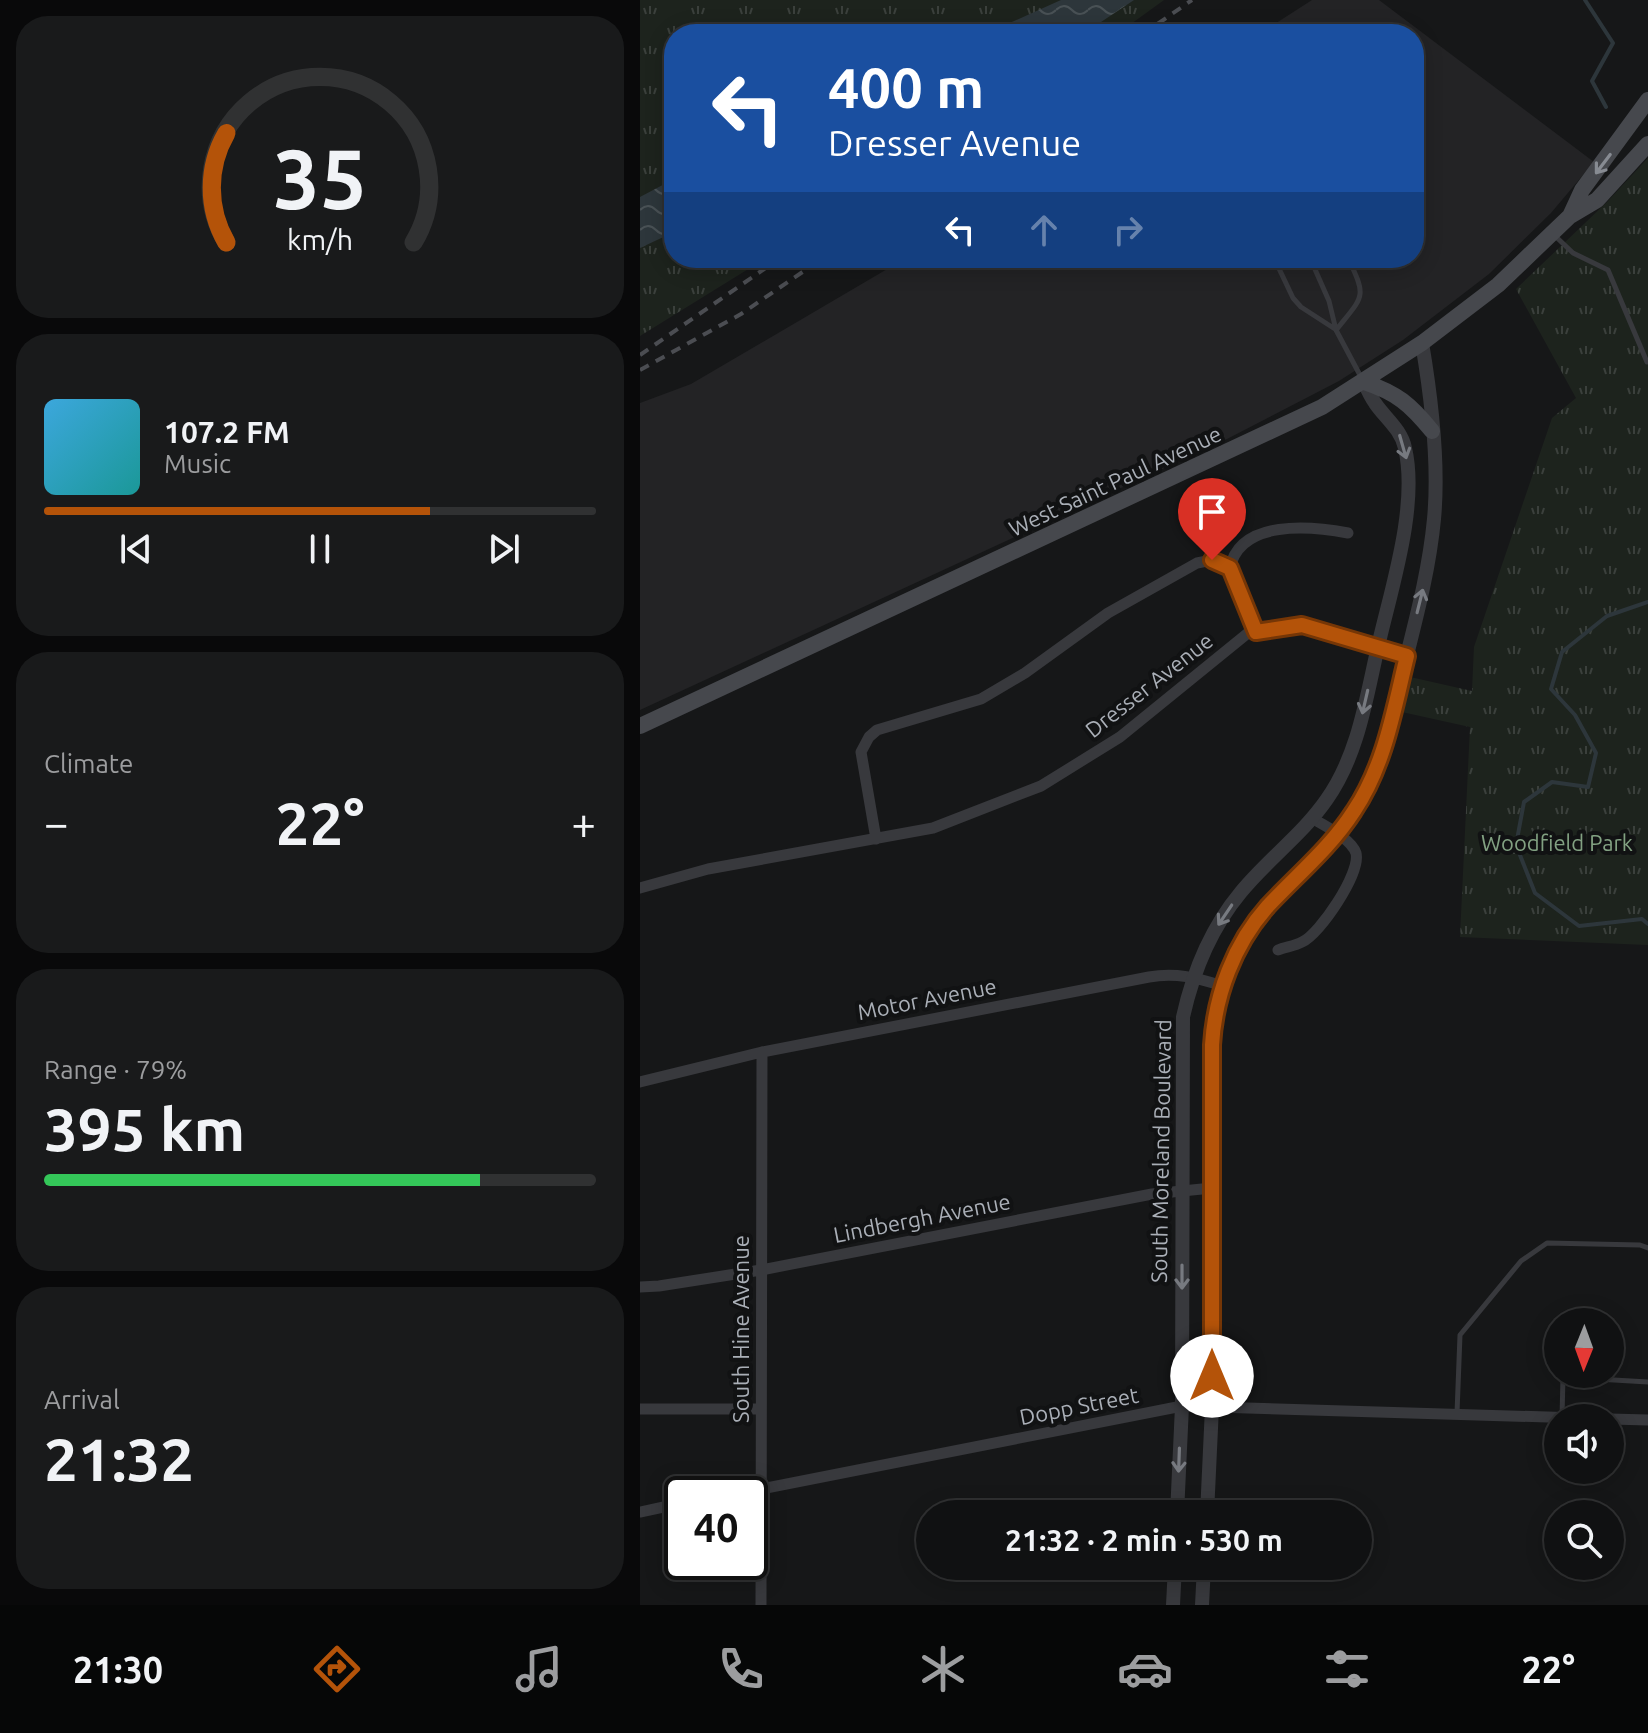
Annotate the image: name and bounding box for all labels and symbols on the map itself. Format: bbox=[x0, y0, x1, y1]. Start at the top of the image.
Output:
one-way arrow bbox=[1594, 152, 1611, 174]
street label: West Saint Paul Avenue bbox=[1005, 420, 1225, 541]
one-way arrow bbox=[1397, 434, 1412, 460]
pin bbox=[1178, 478, 1246, 560]
one-way arrow bbox=[1413, 589, 1428, 614]
street label: Dresser Avenue bbox=[1080, 627, 1217, 742]
one-way arrow bbox=[1356, 689, 1371, 714]
park label: Woodfield Park bbox=[1481, 830, 1633, 855]
one-way arrow bbox=[1216, 904, 1233, 926]
street label: Motor Avenue bbox=[855, 973, 998, 1024]
street label: South Moreland Boulevard bbox=[1146, 1019, 1175, 1283]
street label: Lindbergh Avenue bbox=[831, 1188, 1012, 1247]
street label: South Hine Avenue bbox=[728, 1235, 753, 1423]
one-way arrow bbox=[1174, 1263, 1190, 1290]
north arrow bbox=[1544, 1308, 1624, 1388]
position arrow bbox=[1170, 1334, 1254, 1418]
street label: Dopp Street bbox=[1017, 1382, 1141, 1429]
one-way arrow bbox=[1172, 1446, 1187, 1473]
speed limit sign: 40 bbox=[664, 1476, 768, 1580]

